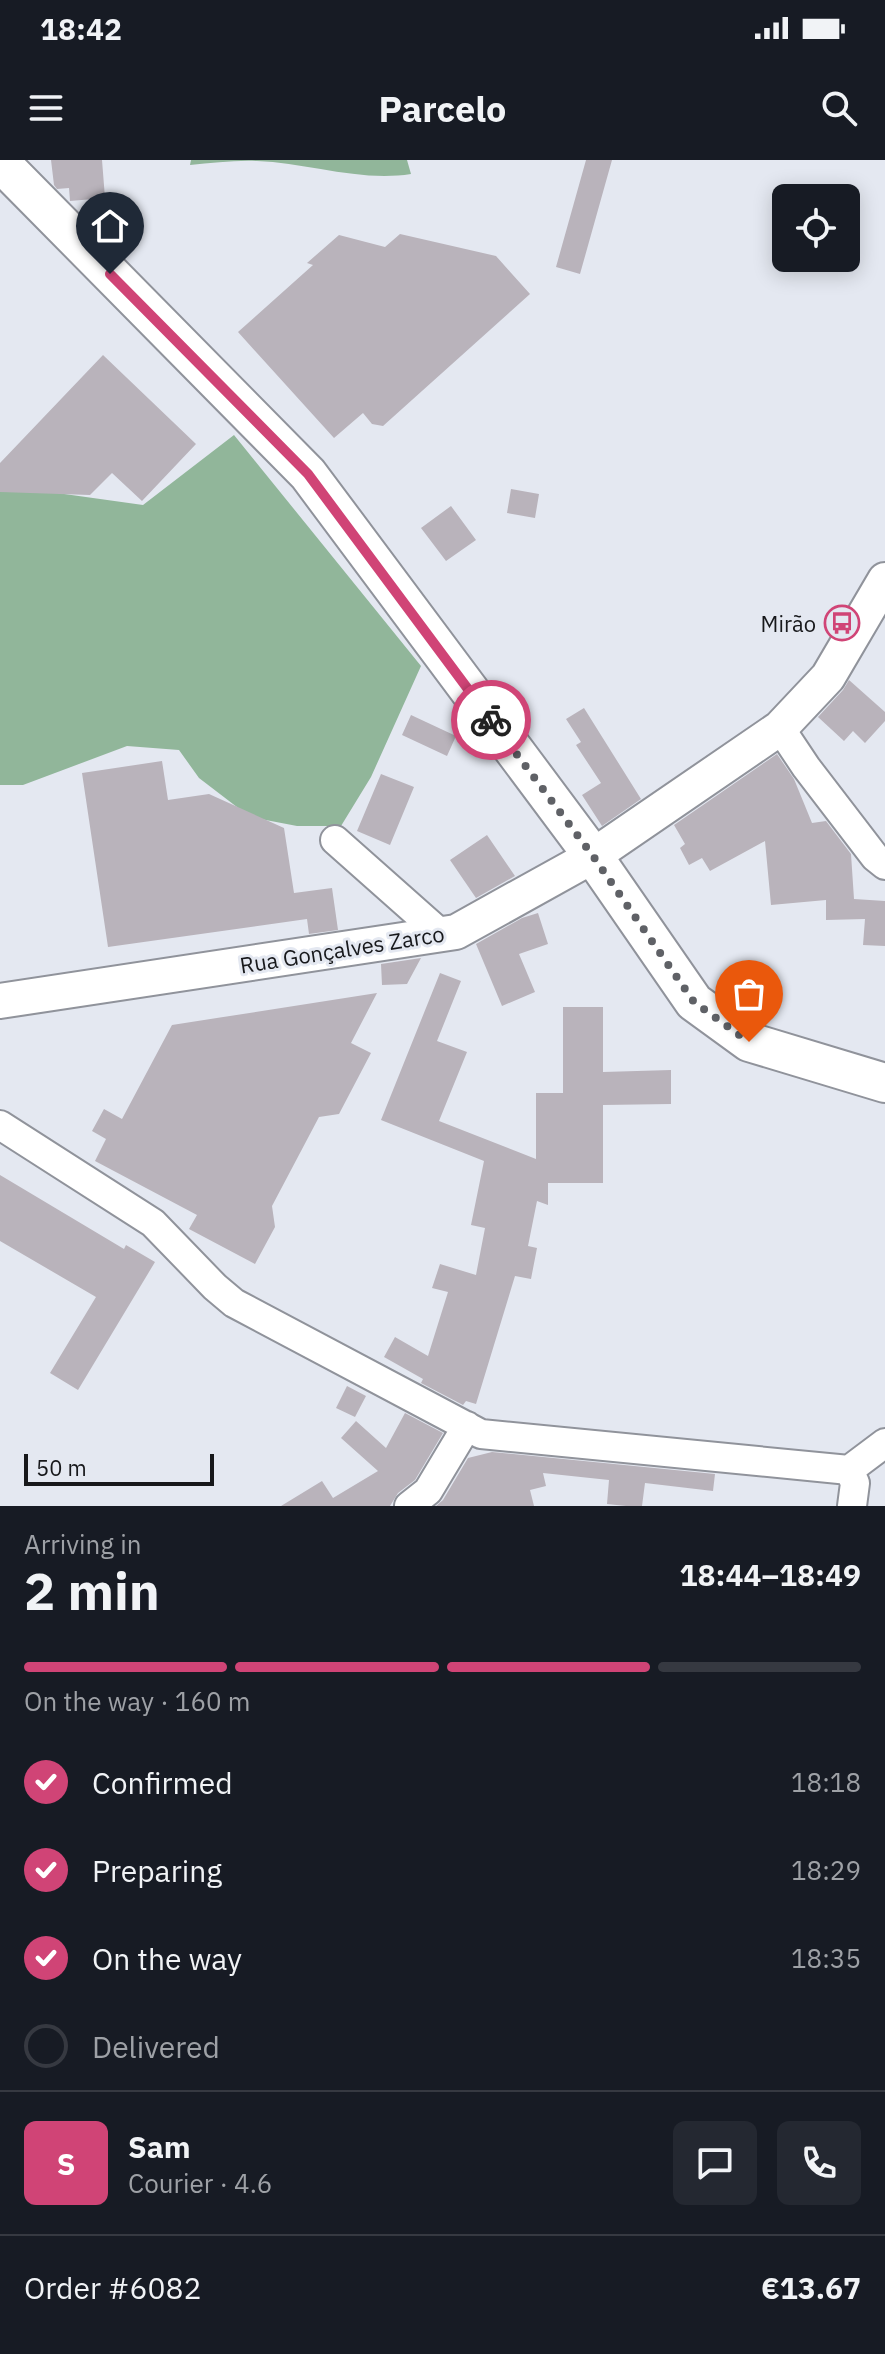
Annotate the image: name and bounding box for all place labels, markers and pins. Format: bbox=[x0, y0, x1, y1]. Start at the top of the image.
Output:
pin bbox=[76, 192, 144, 274]
bus stop icon: Mirão bbox=[823, 604, 861, 642]
place label: Mirão bbox=[761, 609, 816, 638]
pin bbox=[715, 960, 783, 1042]

